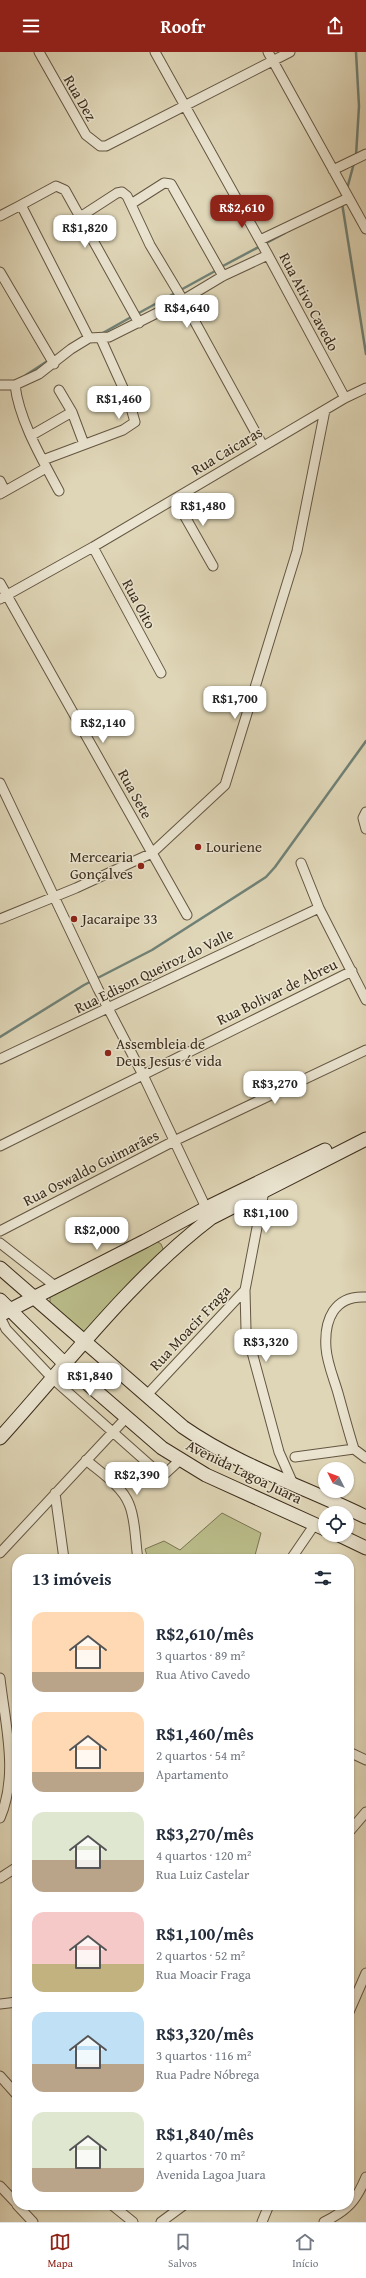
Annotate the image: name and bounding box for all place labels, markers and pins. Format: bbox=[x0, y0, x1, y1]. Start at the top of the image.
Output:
pin: R$2,610 bbox=[205, 195, 279, 229]
pin: R$1,820 bbox=[48, 215, 122, 249]
pin: R$4,640 bbox=[150, 295, 224, 329]
pin: R$1,460 bbox=[82, 386, 156, 420]
pin: R$1,480 bbox=[166, 493, 240, 527]
pin: R$1,700 bbox=[198, 686, 272, 720]
pin: R$2,140 bbox=[66, 710, 140, 744]
place label: Louriene bbox=[206, 836, 262, 857]
marker: Louriene bbox=[193, 842, 203, 852]
place label: Mercearia Gonçalves bbox=[69, 846, 133, 884]
marker: Mercearia Gonçalves bbox=[136, 861, 146, 871]
place label: Jacaraipe 33 bbox=[80, 908, 158, 929]
marker: Jacaraipe 33 bbox=[69, 914, 79, 924]
place label: Assembleia de Deus Jesus é vida bbox=[116, 1033, 222, 1071]
marker: Assembleia de Deus Jesus é vida bbox=[103, 1048, 113, 1058]
pin: R$3,270 bbox=[238, 1071, 312, 1105]
pin: R$1,100 bbox=[229, 1200, 303, 1234]
pin: R$2,000 bbox=[60, 1217, 134, 1251]
pin: R$3,320 bbox=[229, 1329, 303, 1363]
pin: R$1,840 bbox=[53, 1363, 127, 1397]
pin: R$2,390 bbox=[100, 1462, 174, 1496]

